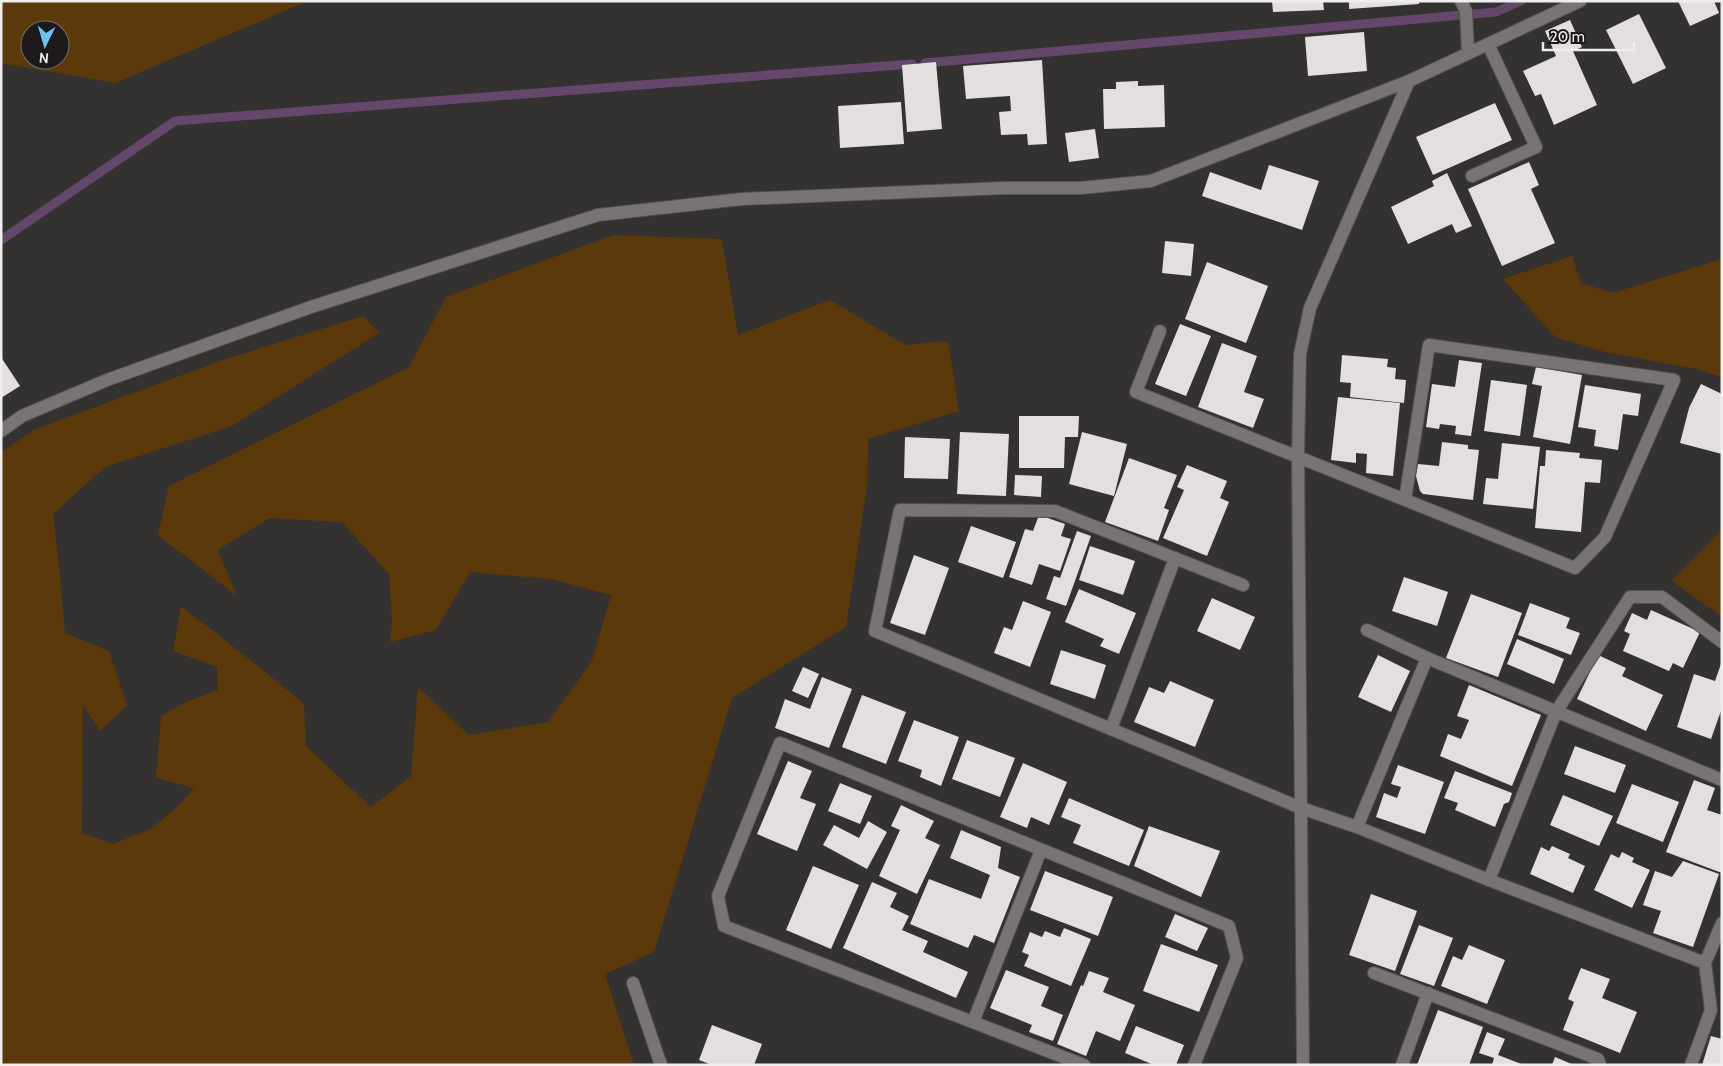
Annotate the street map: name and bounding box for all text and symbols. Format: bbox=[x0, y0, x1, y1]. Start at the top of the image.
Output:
north arrow bbox=[20, 20, 70, 70]
scale bar bbox=[1543, 20, 1634, 52]
text: 20 m bbox=[1550, 28, 1585, 46]
text: N bbox=[38, 49, 50, 67]

